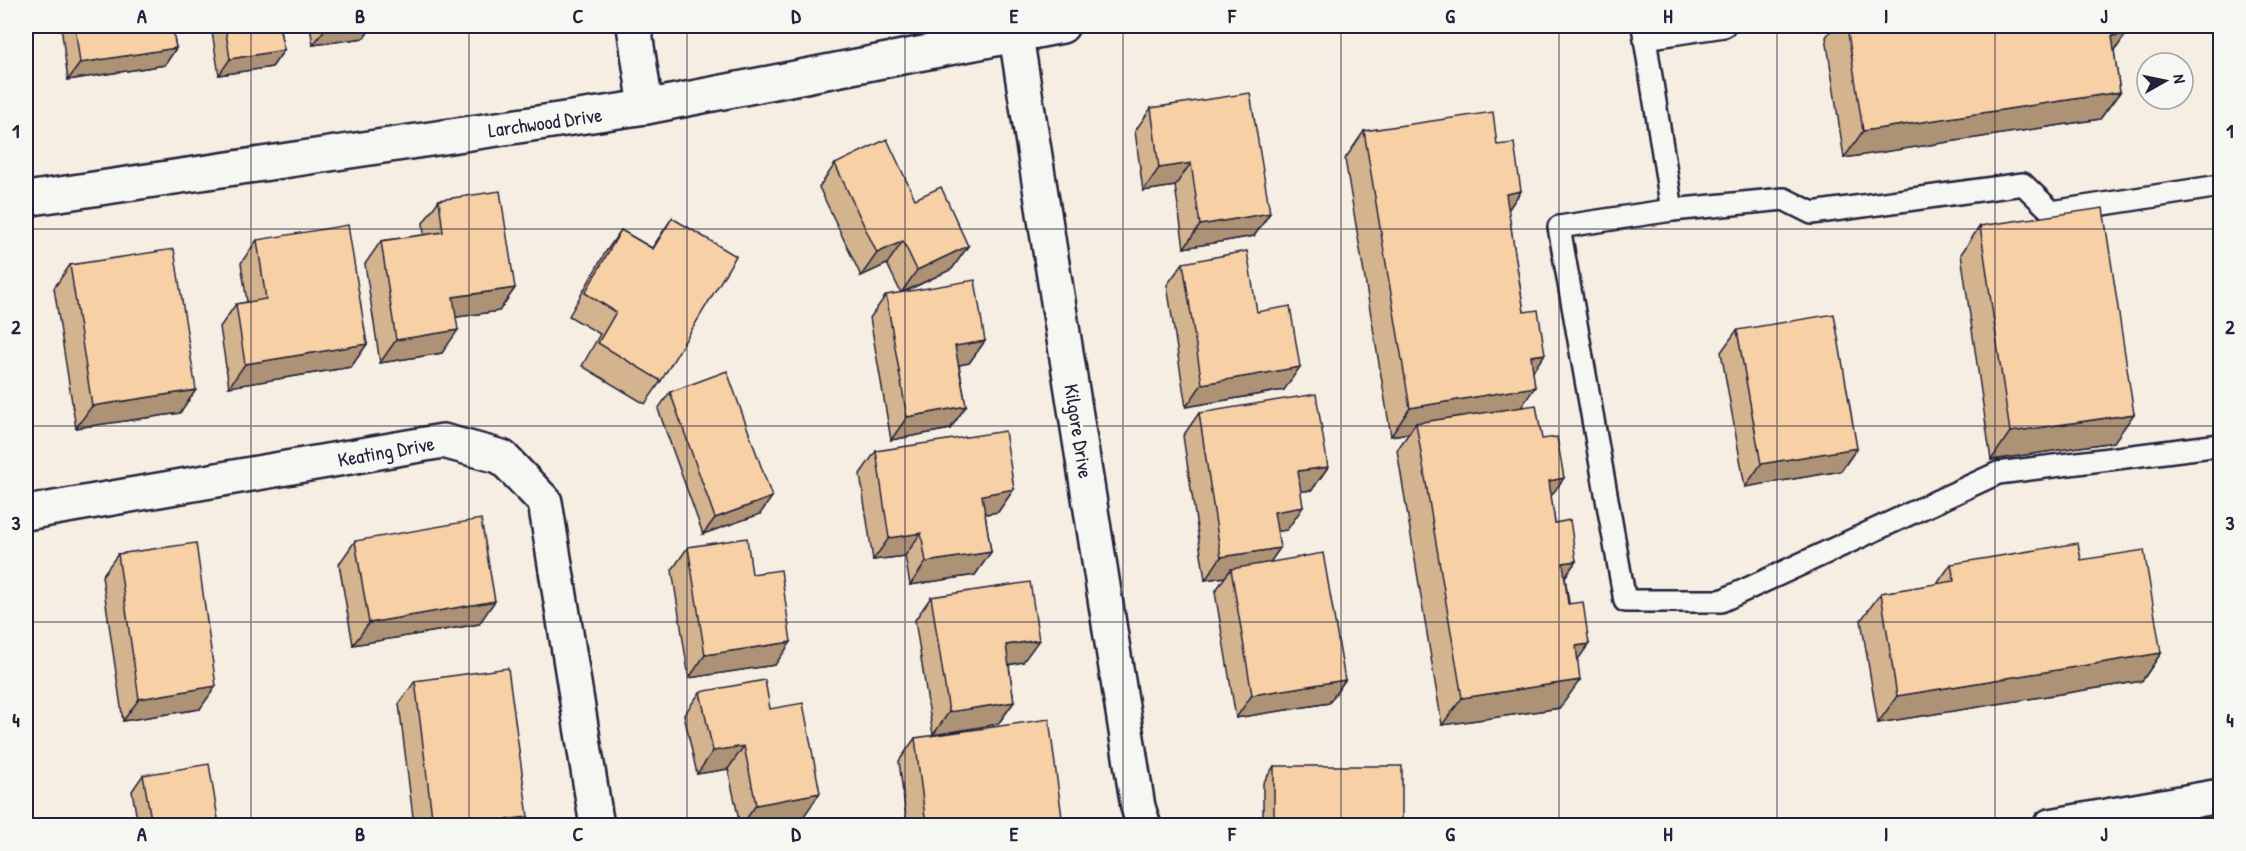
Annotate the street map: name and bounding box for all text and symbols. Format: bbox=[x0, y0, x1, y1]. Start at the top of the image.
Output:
text: A bbox=[137, 2, 147, 29]
text: B bbox=[355, 2, 365, 29]
text: C bbox=[573, 2, 584, 29]
text: D bbox=[791, 2, 801, 29]
text: E bbox=[1010, 2, 1019, 29]
text: F bbox=[1227, 2, 1237, 29]
text: G bbox=[1445, 2, 1455, 29]
text: H bbox=[1663, 2, 1673, 29]
text: I bbox=[1884, 2, 1888, 29]
text: J bbox=[2100, 2, 2108, 29]
north arrow bbox=[2135, 51, 2195, 111]
text: N bbox=[2168, 73, 2191, 85]
street label: Larchwood Drive bbox=[486, 101, 604, 143]
text: 1 bbox=[12, 117, 20, 144]
text: 1 bbox=[2226, 117, 2234, 144]
text: 2 bbox=[11, 313, 21, 340]
text: 2 bbox=[2225, 313, 2235, 340]
street label: Kilgore Drive bbox=[1058, 382, 1100, 480]
street label: Keating Drive bbox=[335, 429, 437, 473]
text: 3 bbox=[12, 509, 21, 536]
text: 3 bbox=[2226, 509, 2235, 536]
text: 4 bbox=[12, 706, 20, 733]
text: 4 bbox=[2226, 706, 2234, 733]
text: A bbox=[137, 820, 147, 847]
text: B bbox=[355, 820, 365, 847]
text: C bbox=[573, 820, 584, 847]
text: D bbox=[791, 820, 801, 847]
text: E bbox=[1010, 820, 1019, 847]
text: F bbox=[1227, 820, 1237, 847]
text: G bbox=[1445, 820, 1455, 847]
text: H bbox=[1663, 820, 1673, 847]
text: I bbox=[1884, 820, 1888, 847]
text: J bbox=[2100, 820, 2108, 847]

